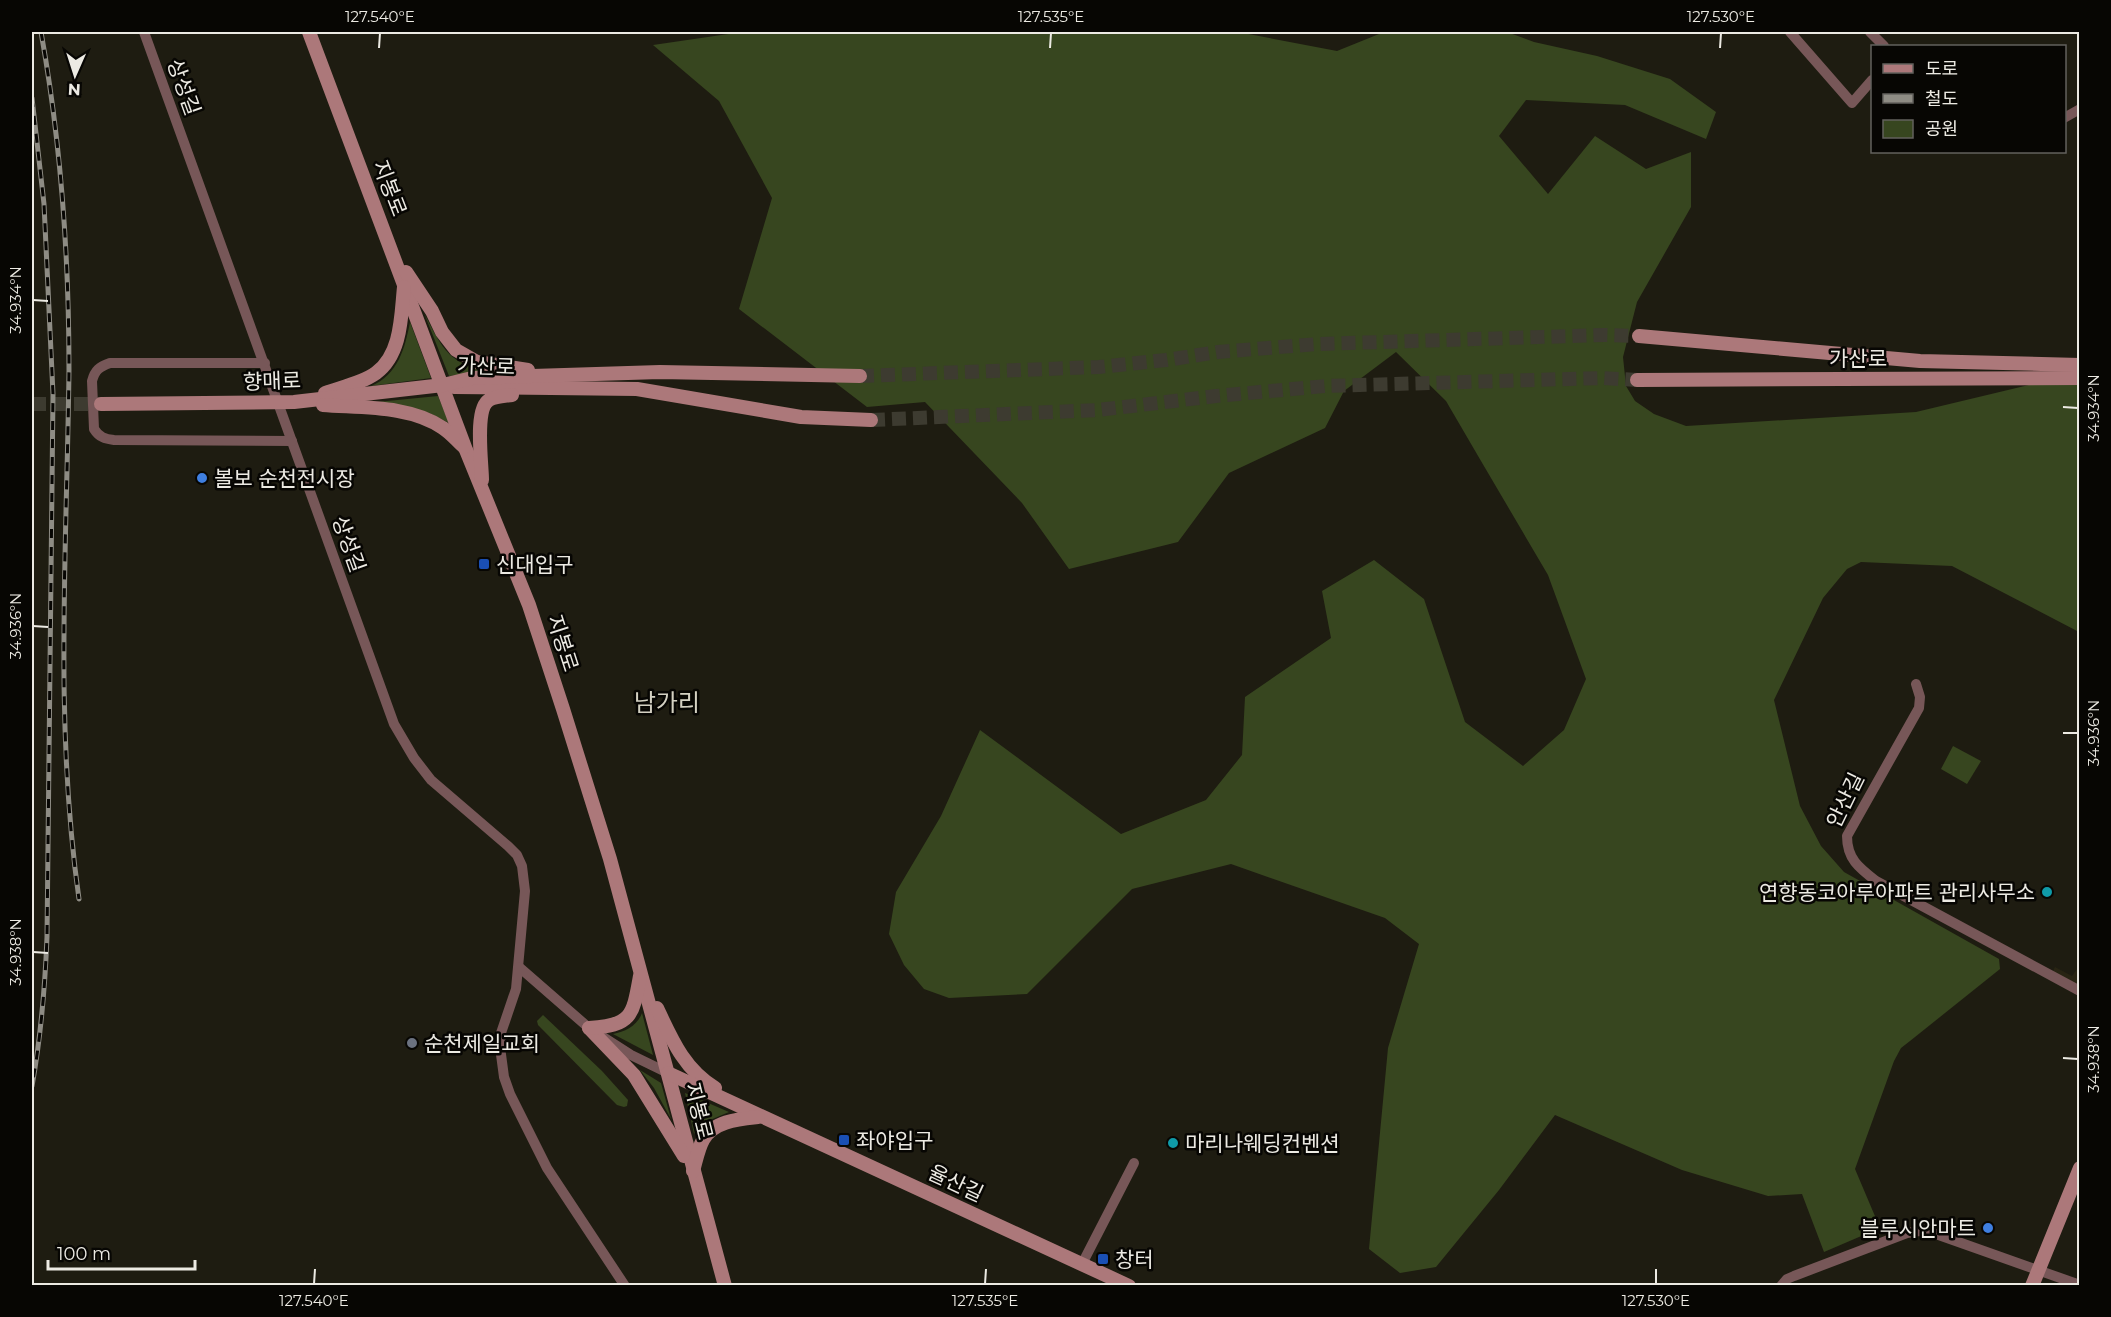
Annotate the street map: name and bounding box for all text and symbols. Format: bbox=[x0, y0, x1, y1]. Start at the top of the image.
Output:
text: 127.540°E bbox=[345, 7, 415, 26]
text: 127.535°E bbox=[1018, 7, 1084, 26]
text: 127.530°E bbox=[1687, 7, 1755, 26]
north arrow bbox=[45, 45, 105, 105]
legend bbox=[1871, 45, 2066, 153]
street label: 상성길 bbox=[162, 55, 206, 119]
text: 도로 bbox=[1925, 58, 1958, 80]
text: N bbox=[67, 80, 81, 99]
text: 철도 bbox=[1925, 88, 1958, 110]
text: 공원 bbox=[1925, 118, 1958, 140]
street label: 지봉로 bbox=[368, 156, 412, 220]
text: 34.934°N bbox=[6, 266, 25, 334]
street label: 가산로 bbox=[1829, 346, 1887, 371]
street label: 가산로 bbox=[457, 352, 515, 380]
street label: 향매로 bbox=[243, 367, 301, 395]
text: 34.934°N bbox=[2084, 374, 2103, 442]
place label: 볼보 순천전시장 bbox=[214, 466, 355, 491]
marker: 볼보 순천전시장 bbox=[195, 471, 209, 485]
street label: 상성길 bbox=[327, 512, 371, 576]
place label: 신대입구 bbox=[496, 552, 573, 577]
marker: 신대입구 bbox=[477, 557, 491, 571]
text: 34.936°N bbox=[6, 593, 25, 659]
street label: 지봉로 bbox=[542, 612, 584, 674]
district label: 남가리 bbox=[634, 688, 700, 717]
text: 34.936°N bbox=[2084, 700, 2103, 766]
street label: 안산길 bbox=[1821, 768, 1869, 832]
place label: 연향동코아루아파트 관리사무소 bbox=[1759, 880, 2035, 905]
marker: 연향동코아루아파트 관리사무소 bbox=[2040, 885, 2054, 899]
text: 34.938°N bbox=[6, 918, 25, 986]
text: 34.938°N bbox=[2084, 1025, 2103, 1093]
place label: 순천제일교회 bbox=[424, 1031, 540, 1056]
marker: 순천제일교회 bbox=[405, 1036, 419, 1050]
street label: 지봉로 bbox=[680, 1080, 718, 1142]
place label: 좌야입구 bbox=[856, 1128, 933, 1153]
place label: 마리나웨딩컨벤션 bbox=[1185, 1131, 1340, 1156]
marker: 좌야입구 bbox=[837, 1133, 851, 1147]
marker: 마리나웨딩컨벤션 bbox=[1166, 1136, 1180, 1150]
street label: 율산길 bbox=[924, 1159, 988, 1207]
place label: 블루시안마트 bbox=[1860, 1216, 1976, 1241]
marker: 블루시안마트 bbox=[1981, 1221, 1995, 1235]
scale bar bbox=[48, 1233, 195, 1271]
text: 100 m bbox=[57, 1243, 111, 1265]
place label: 창터 bbox=[1115, 1247, 1154, 1272]
marker: 창터 bbox=[1096, 1252, 1110, 1266]
text: 127.540°E bbox=[279, 1291, 349, 1310]
text: 127.535°E bbox=[952, 1291, 1018, 1310]
text: 127.530°E bbox=[1622, 1291, 1690, 1310]

